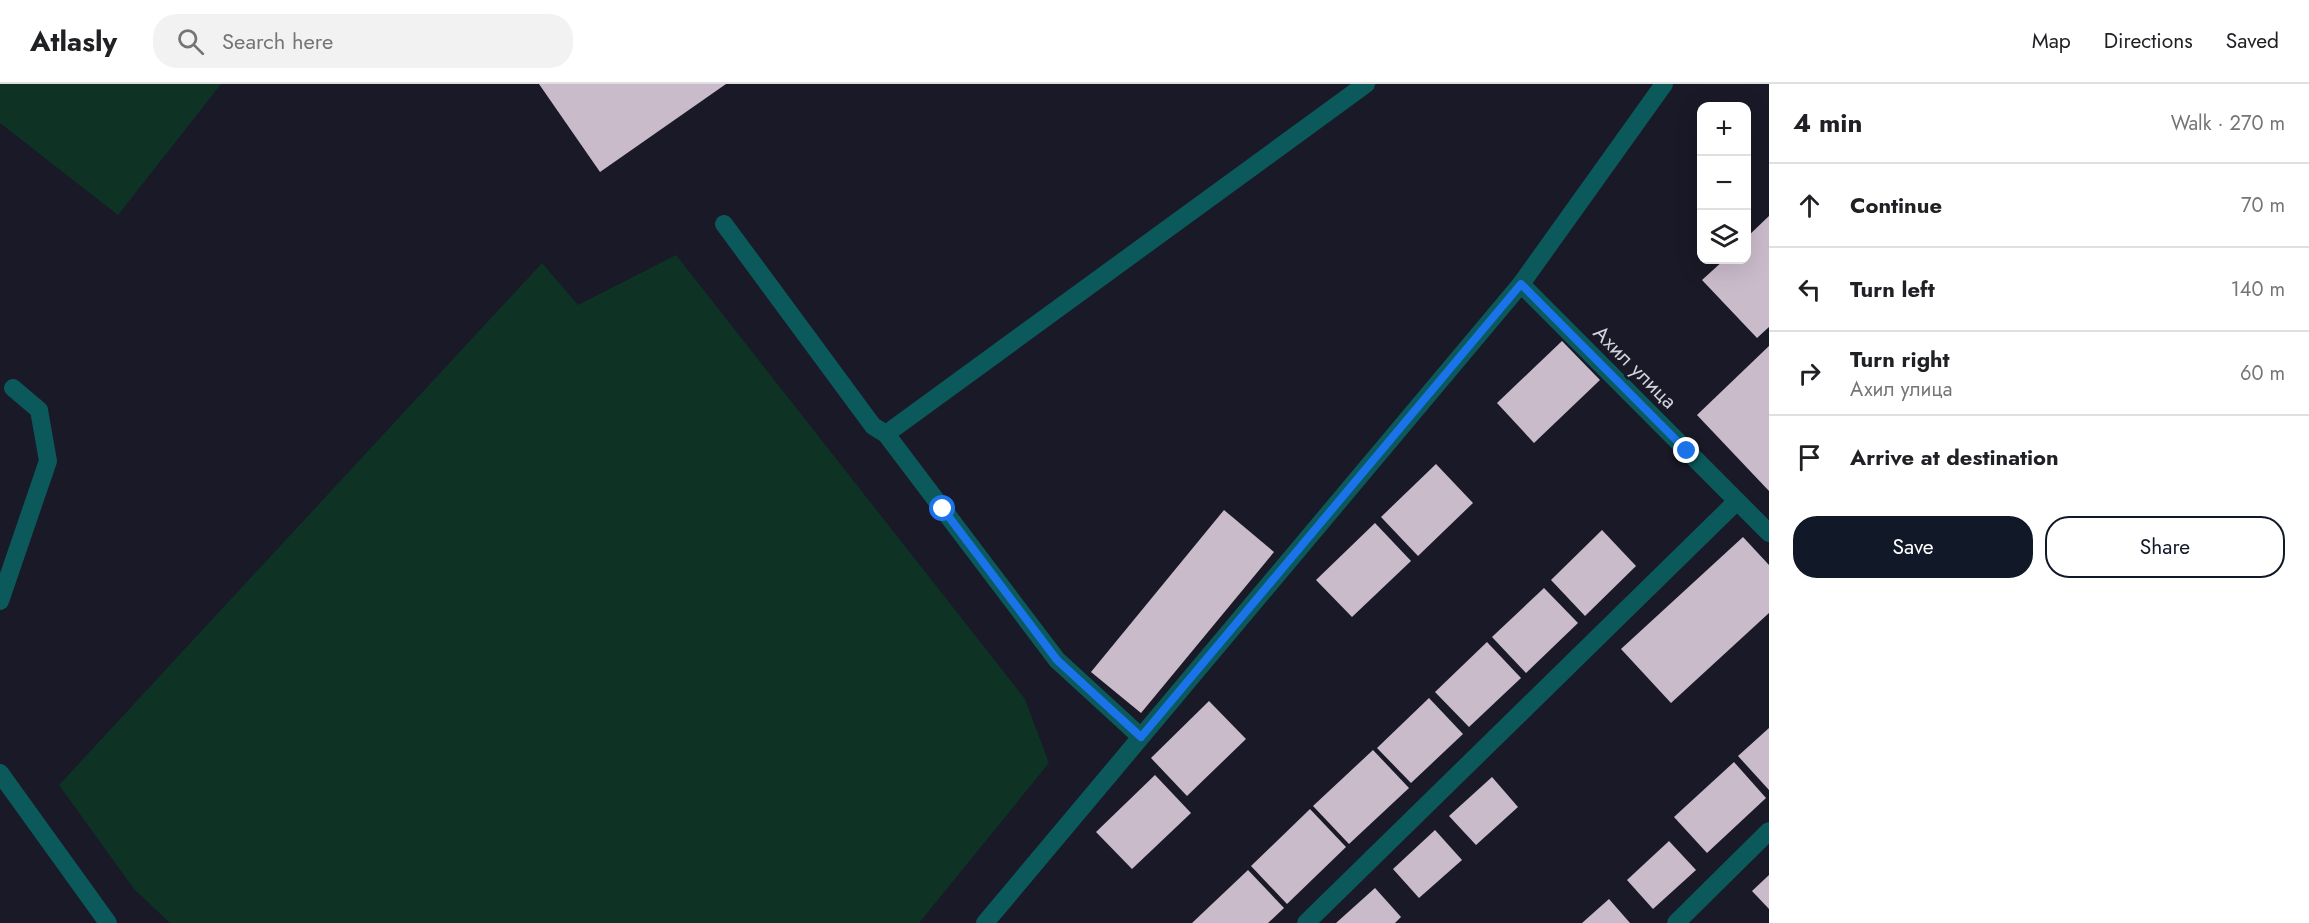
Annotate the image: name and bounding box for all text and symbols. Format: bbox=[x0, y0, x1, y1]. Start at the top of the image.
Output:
search box bbox=[153, 14, 573, 68]
text: Atlasly bbox=[30, 21, 117, 62]
icon: search bbox=[174, 25, 207, 58]
text: Search here bbox=[222, 25, 333, 57]
text: Map bbox=[2032, 26, 2071, 56]
text: Directions bbox=[2104, 26, 2193, 56]
text: Saved bbox=[2226, 26, 2279, 56]
map controls bbox=[1697, 102, 1751, 264]
button: + bbox=[1697, 102, 1751, 156]
text: 4 min bbox=[1793, 104, 1862, 142]
text: Walk · 270 m bbox=[2171, 109, 2285, 138]
button: − bbox=[1697, 156, 1751, 210]
icon: ahead bbox=[1793, 189, 1826, 222]
text: Continue bbox=[1850, 189, 1942, 221]
text: 70 m bbox=[2241, 191, 2285, 220]
button: layers bbox=[1697, 210, 1751, 264]
icon: left bbox=[1793, 273, 1826, 306]
text: Turn left bbox=[1850, 273, 1935, 305]
text: 140 m bbox=[2231, 275, 2285, 304]
street label: Ахил улица bbox=[1586, 318, 1684, 416]
text: Turn right bbox=[1850, 343, 1950, 375]
icon: right bbox=[1793, 357, 1826, 390]
text: 60 m bbox=[2240, 359, 2285, 388]
text: Ахил улица bbox=[1850, 375, 1953, 404]
route end bbox=[1673, 437, 1699, 463]
icon: arrive bbox=[1793, 441, 1826, 474]
text: Arrive at destination bbox=[1850, 441, 2059, 473]
route start bbox=[929, 495, 955, 521]
button: Save bbox=[1793, 516, 2033, 578]
button: Share bbox=[2045, 516, 2285, 578]

